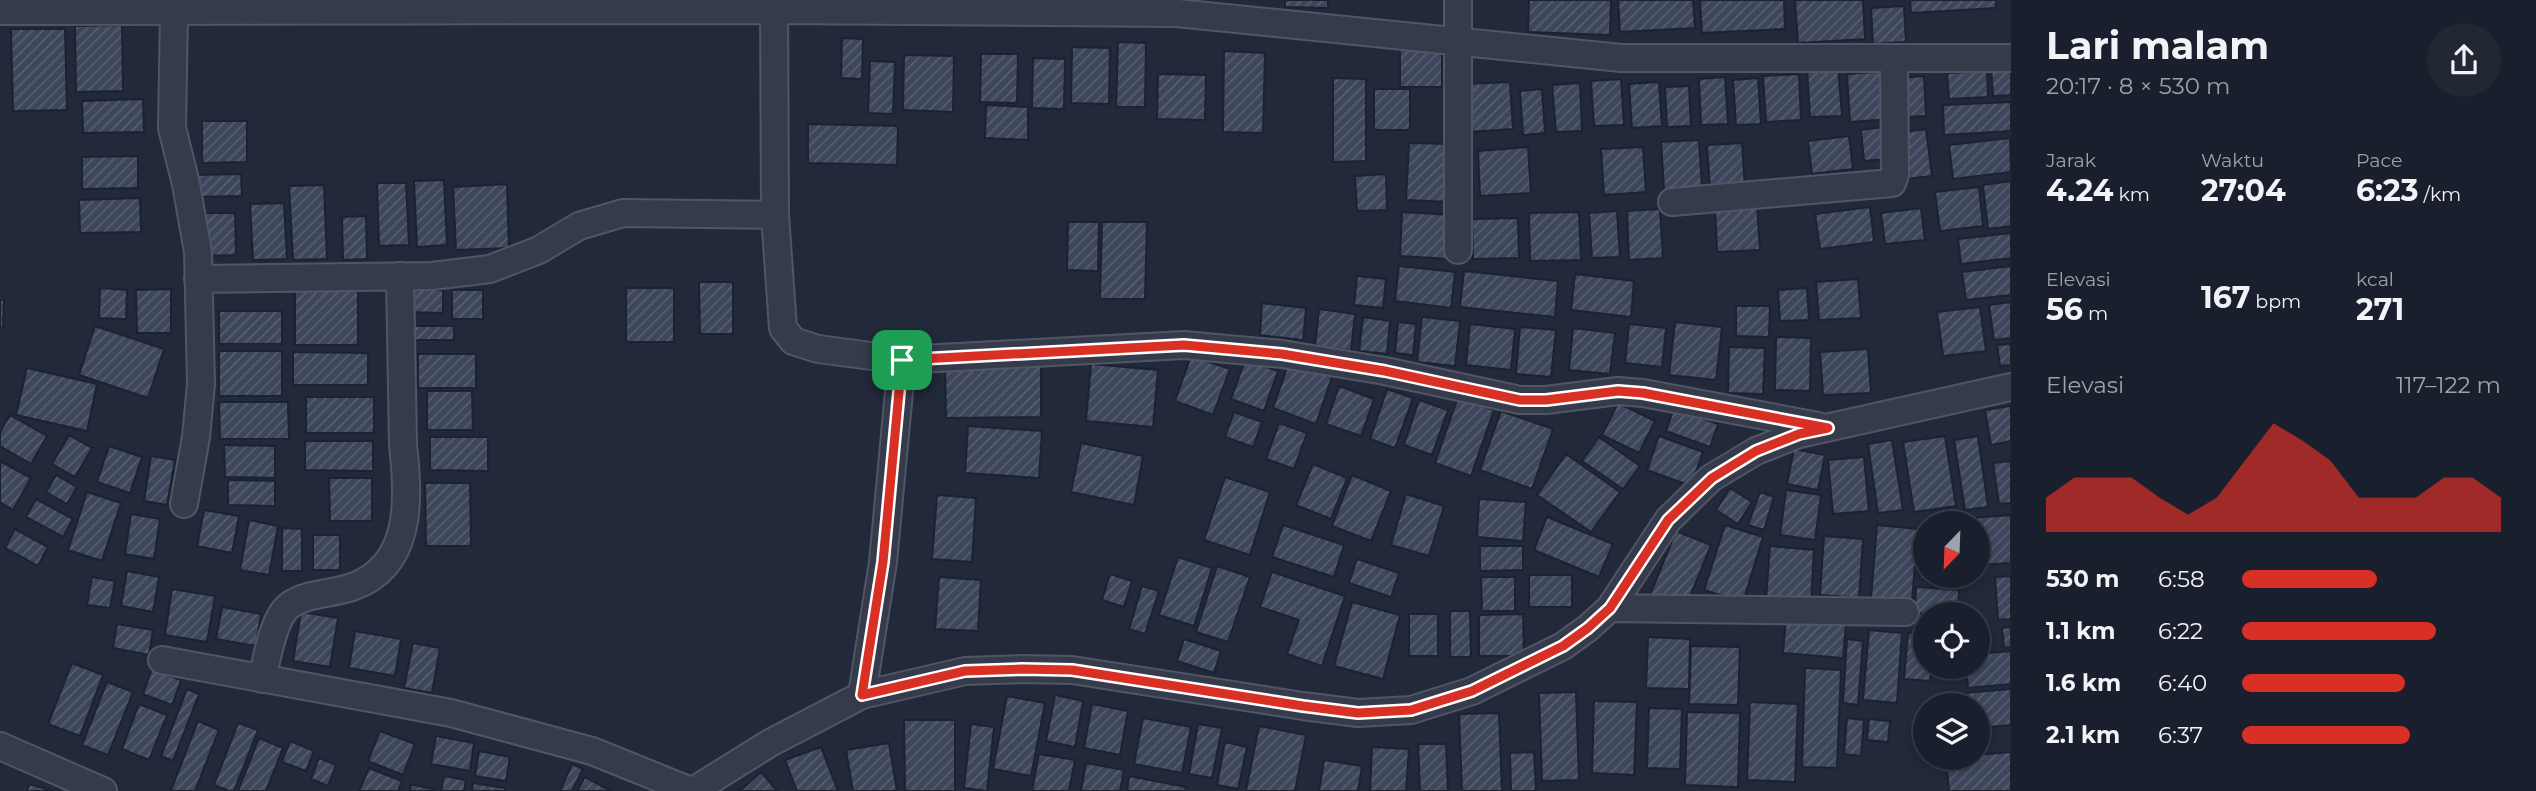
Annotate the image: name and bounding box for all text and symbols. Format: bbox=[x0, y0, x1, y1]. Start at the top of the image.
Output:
text: Lari malam bbox=[2046, 22, 2269, 69]
button: share bbox=[2427, 23, 2501, 97]
text: 20:17 · 8 × 530 m bbox=[2046, 72, 2230, 100]
text: Jarak bbox=[2046, 149, 2096, 172]
text: Waktu bbox=[2201, 149, 2264, 172]
text: Pace bbox=[2356, 149, 2403, 172]
text: 4.24 bbox=[2046, 172, 2114, 209]
text: 27:04 bbox=[2201, 172, 2286, 209]
text: 6:23 bbox=[2356, 172, 2418, 209]
text: km bbox=[2114, 183, 2150, 206]
text: /km bbox=[2418, 183, 2461, 206]
text: Elevasi bbox=[2046, 268, 2111, 291]
text: kcal bbox=[2356, 268, 2394, 291]
text: 167 bbox=[2201, 279, 2250, 316]
text: bpm bbox=[2250, 290, 2301, 313]
text: 56 bbox=[2046, 291, 2083, 328]
text: 271 bbox=[2356, 291, 2404, 328]
text: m bbox=[2083, 302, 2108, 325]
pin bbox=[872, 330, 932, 390]
icon: arrive bbox=[883, 341, 921, 379]
text: Elevasi bbox=[2046, 371, 2124, 399]
text: 117–122 m bbox=[2396, 371, 2501, 399]
north arrow bbox=[1913, 511, 1990, 588]
map controls bbox=[1913, 511, 1990, 770]
text: 530 m bbox=[2046, 565, 2119, 593]
text: 6:58 bbox=[2158, 565, 2205, 593]
button: locate bbox=[1913, 602, 1990, 679]
text: 1.1 km bbox=[2046, 617, 2115, 645]
text: 6:22 bbox=[2158, 617, 2203, 645]
text: 1.6 km bbox=[2046, 669, 2121, 697]
text: 6:40 bbox=[2158, 669, 2207, 697]
button: layers bbox=[1913, 693, 1990, 770]
text: 2.1 km bbox=[2046, 721, 2120, 749]
text: 6:37 bbox=[2158, 721, 2203, 749]

